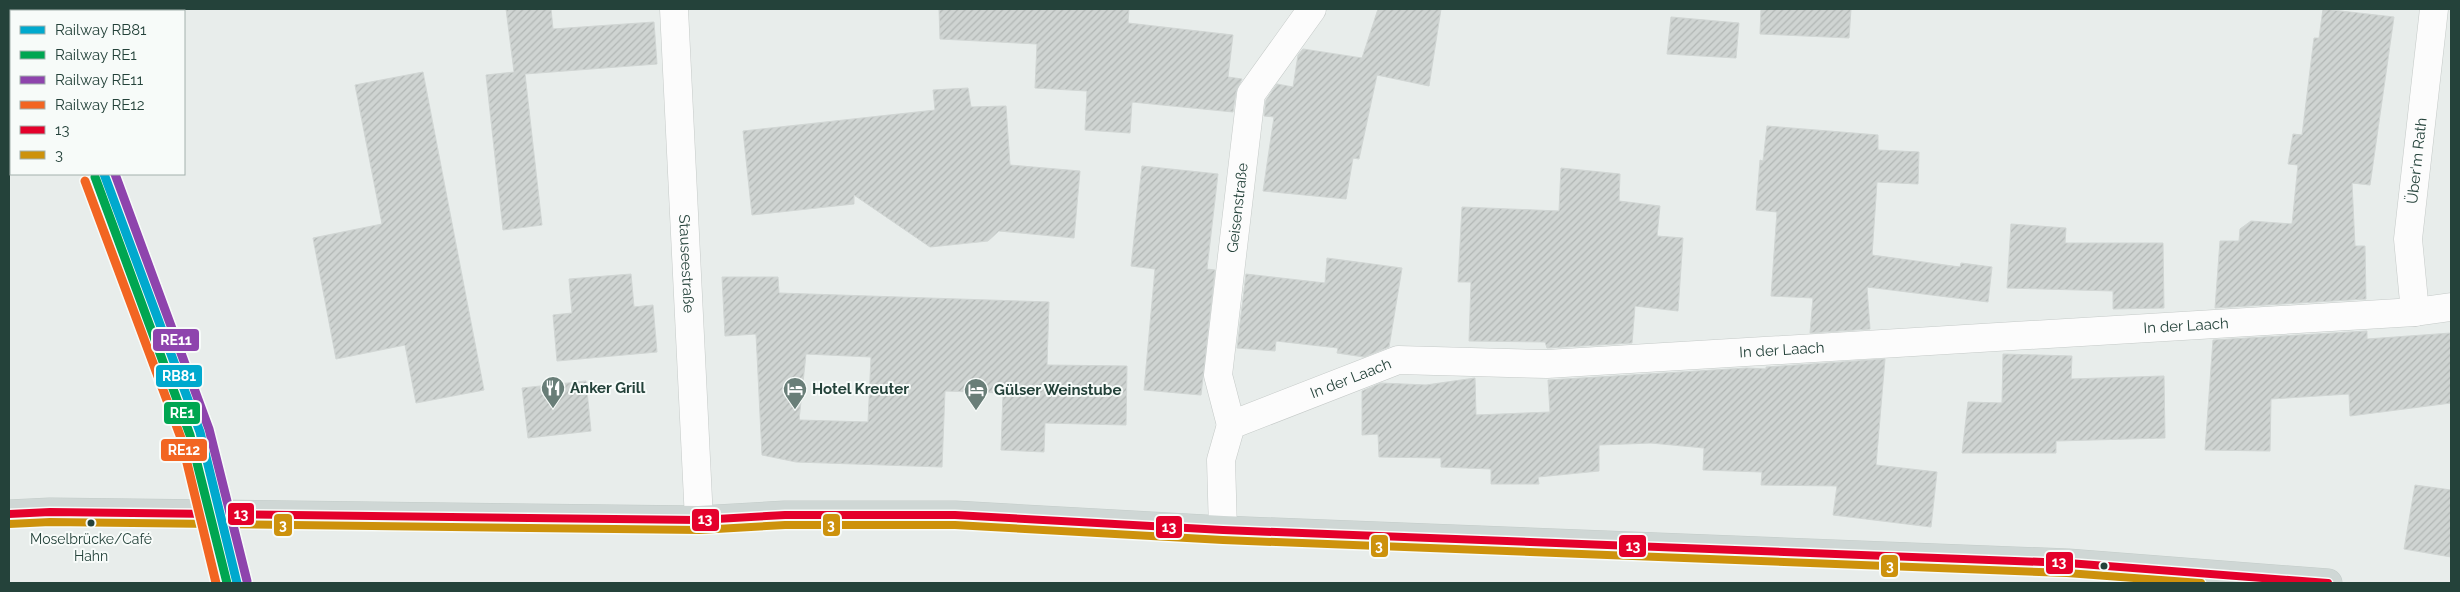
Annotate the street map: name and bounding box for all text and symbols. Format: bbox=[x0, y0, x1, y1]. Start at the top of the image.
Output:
legend bbox=[10, 10, 185, 175]
text: Railway RB81 bbox=[55, 21, 147, 39]
text: Railway RE1 bbox=[55, 46, 137, 64]
text: Railway RE11 bbox=[55, 71, 144, 89]
text: Railway RE12 bbox=[55, 96, 145, 114]
street label: Über'm Rath bbox=[2402, 117, 2431, 205]
text: 13 bbox=[55, 121, 69, 139]
text: 3 bbox=[55, 146, 63, 164]
street label: Geisenstraße bbox=[1223, 162, 1252, 254]
street label: Stauseestraße bbox=[675, 214, 698, 314]
street label: In der Laach bbox=[2143, 314, 2229, 337]
line badge: RE11 bbox=[152, 328, 200, 352]
text: RE11 bbox=[160, 332, 192, 348]
street label: In der Laach bbox=[1739, 338, 1825, 361]
street label: In der Laach bbox=[1308, 355, 1394, 402]
line badge: RB81 bbox=[155, 364, 203, 388]
text: RB81 bbox=[162, 368, 196, 384]
restaurant icon: Anker Grill bbox=[540, 375, 566, 409]
hotel icon: Hotel Kreuter bbox=[782, 376, 808, 410]
hotel icon: Gülser Weinstube bbox=[963, 377, 989, 411]
place label: Anker Grill bbox=[570, 379, 645, 397]
place label: Hotel Kreuter bbox=[812, 380, 909, 398]
place label: Gülser Weinstube bbox=[994, 381, 1121, 399]
line badge: RE1 bbox=[163, 401, 201, 425]
text: RE1 bbox=[170, 405, 194, 421]
line badge: RE12 bbox=[160, 438, 208, 462]
text: RE12 bbox=[168, 442, 200, 458]
line badge: 13 bbox=[227, 502, 255, 526]
text: 13 bbox=[234, 506, 249, 522]
line badge: 13 bbox=[691, 508, 720, 532]
text: 13 bbox=[698, 511, 713, 527]
line badge: 3 bbox=[273, 513, 293, 537]
line badge: 3 bbox=[822, 513, 841, 537]
line badge: 13 bbox=[1155, 515, 1183, 539]
text: 3 bbox=[279, 517, 287, 533]
text: 3 bbox=[827, 517, 835, 533]
marker: Moselbrücke/Café Hahn bbox=[86, 518, 96, 528]
text: 13 bbox=[1162, 519, 1177, 535]
place label: Moselbrücke/Café Hahn bbox=[30, 531, 152, 564]
line badge: 3 bbox=[1370, 534, 1389, 558]
line badge: 13 bbox=[1618, 534, 1647, 558]
text: 3 bbox=[1375, 538, 1383, 554]
text: 13 bbox=[1626, 538, 1641, 554]
line badge: 13 bbox=[2045, 551, 2074, 575]
line badge: 3 bbox=[1880, 554, 1899, 578]
text: 13 bbox=[2052, 554, 2067, 570]
text: 3 bbox=[1886, 558, 1894, 574]
unlabelled marker bbox=[2099, 561, 2109, 571]

